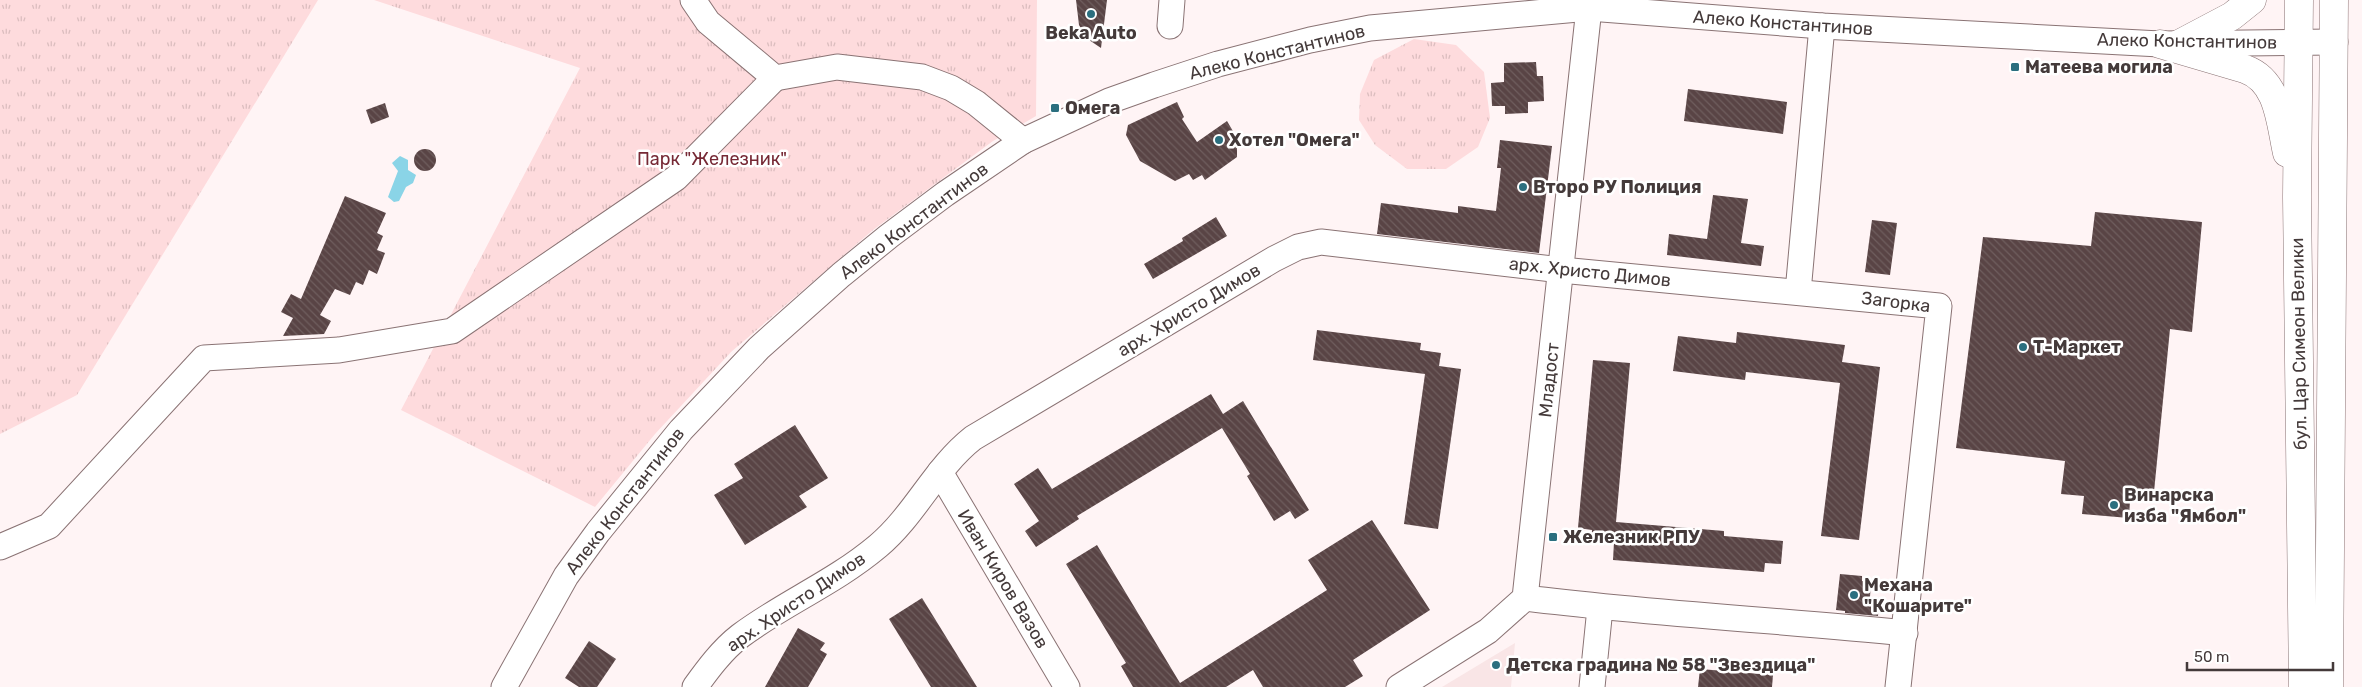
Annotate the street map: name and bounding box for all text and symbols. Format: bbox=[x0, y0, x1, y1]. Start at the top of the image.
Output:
street label: Алеко Константинов bbox=[1692, 6, 1874, 40]
marker: Beka Auto bbox=[1085, 8, 1097, 20]
street label: Алеко Константинов bbox=[1187, 20, 1367, 84]
place label: Beka Auto bbox=[1045, 22, 1137, 44]
street label: Алеко Константинов bbox=[2097, 28, 2277, 54]
place label: Матеева могила bbox=[2025, 56, 2173, 78]
marker: Матеева могила bbox=[2009, 61, 2021, 73]
place label: Омега bbox=[1065, 97, 1120, 119]
marker: Омега bbox=[1049, 102, 1061, 114]
place label: Хотел "Омега" bbox=[1229, 129, 1360, 151]
marker: Хотел "Омега" bbox=[1213, 134, 1225, 146]
park label: Парк "Железник" bbox=[637, 148, 787, 170]
street label: Алеко Константинов bbox=[835, 158, 993, 284]
place label: Второ РУ Полиция bbox=[1533, 176, 1702, 198]
marker: Второ РУ Полиция bbox=[1517, 181, 1529, 193]
street label: бул. Цар Симеон Велики bbox=[2286, 238, 2312, 450]
street label: арх. Христо Димов bbox=[1508, 253, 1672, 291]
street label: арх. Христо Димов bbox=[1114, 259, 1264, 361]
street label: Загорка bbox=[1860, 287, 1932, 317]
place label: Т-Маркет bbox=[2033, 336, 2121, 358]
marker: Т-Маркет bbox=[2017, 341, 2029, 353]
street label: Младост bbox=[1534, 342, 1564, 418]
street label: Алеко Константинов bbox=[561, 423, 689, 579]
place label: Винарска изба "Ямбол" bbox=[2124, 484, 2246, 527]
marker: Винарска изба "Ямбол" bbox=[2108, 499, 2120, 511]
street label: Иван Киров Вазов bbox=[953, 505, 1053, 653]
place label: Железник РПУ bbox=[1563, 526, 1700, 548]
marker: Железник РПУ bbox=[1547, 531, 1559, 543]
street label: арх. Христо Димов bbox=[722, 547, 870, 657]
place label: Механа "Кошарите" bbox=[1864, 574, 1972, 617]
marker: Механа "Кошарите" bbox=[1848, 589, 1860, 601]
scale bar bbox=[2187, 640, 2333, 672]
text: 50 m bbox=[2194, 648, 2229, 666]
place label: Детска градина № 58 "Звездица" bbox=[1506, 654, 1815, 676]
marker: Детска градина № 58 "Звездица" bbox=[1490, 659, 1502, 671]

